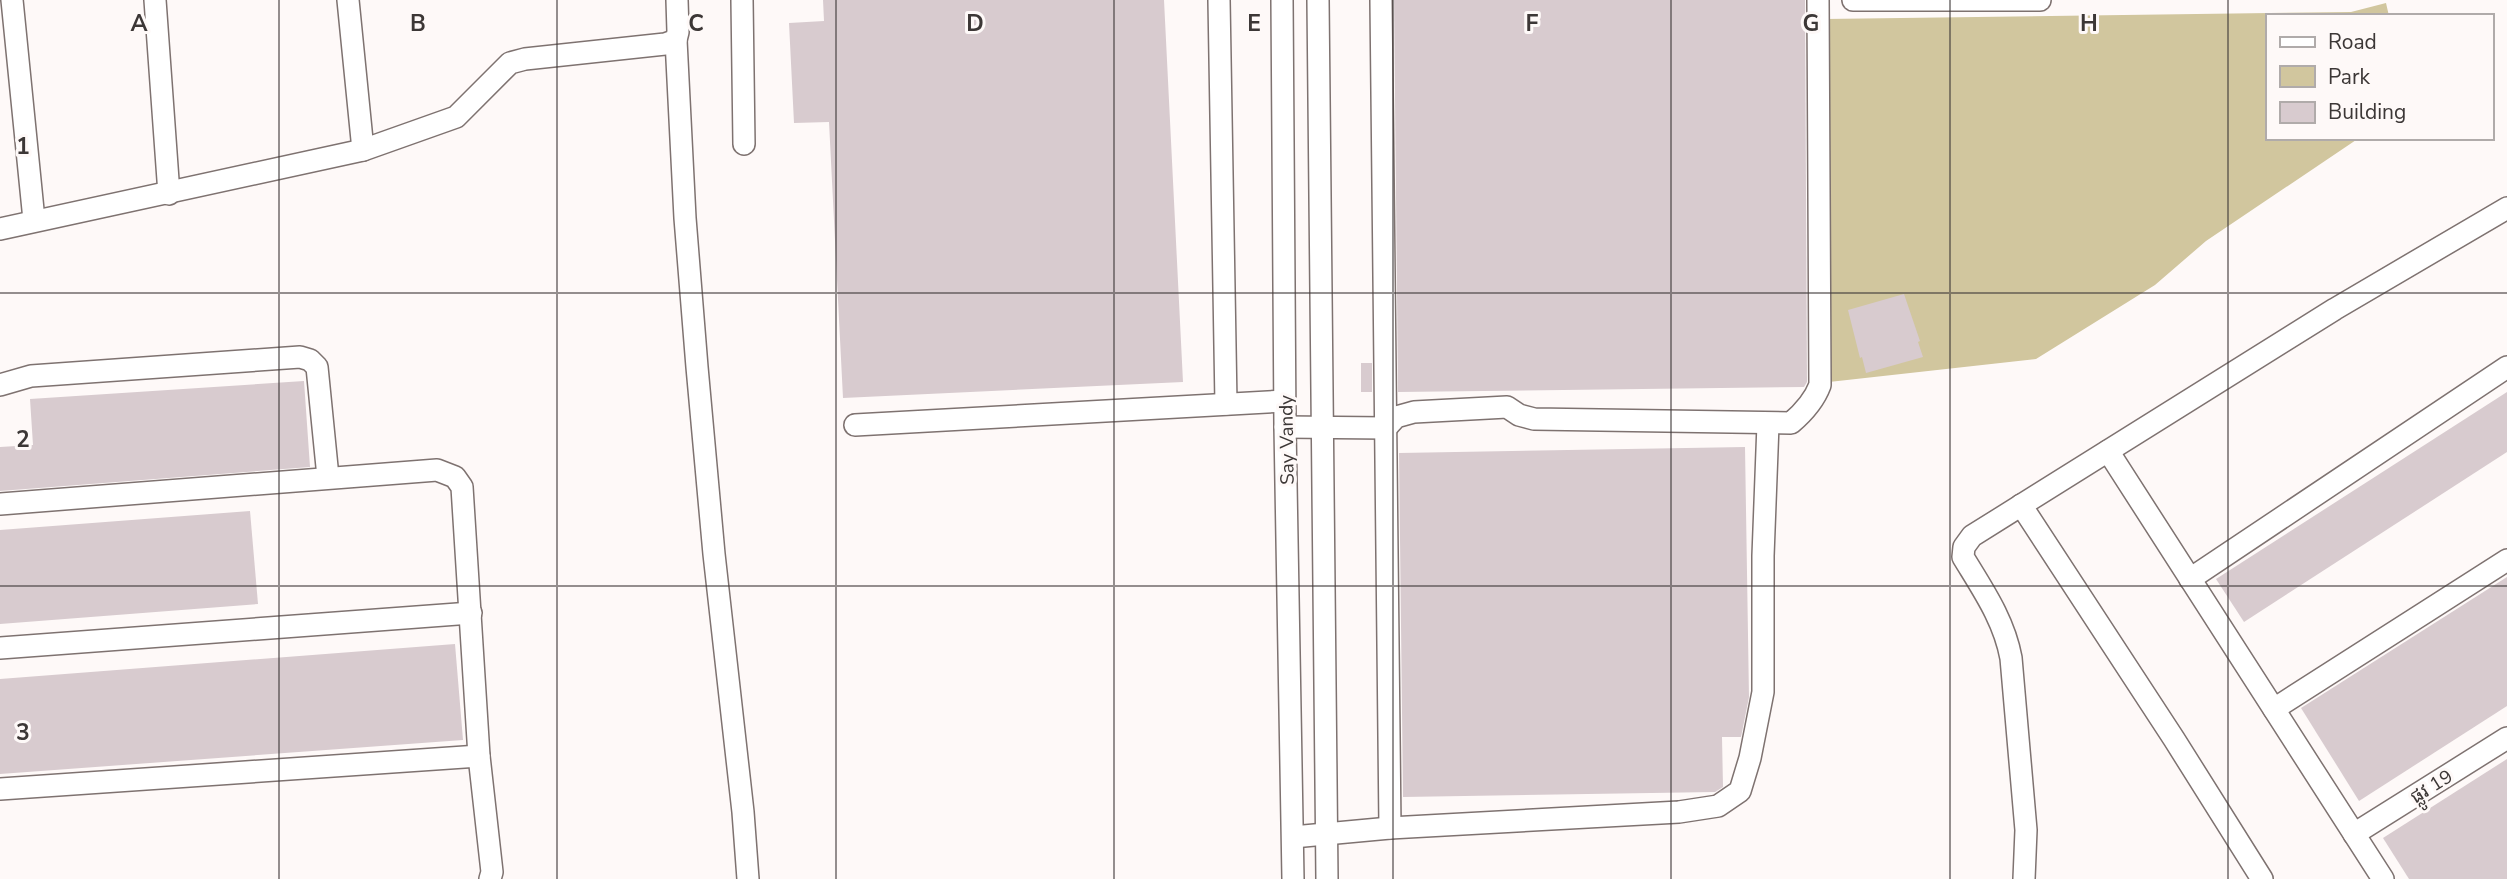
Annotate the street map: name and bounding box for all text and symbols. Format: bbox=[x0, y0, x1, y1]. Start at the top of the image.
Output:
text: A bbox=[130, 8, 148, 39]
text: B bbox=[410, 8, 426, 39]
text: C bbox=[688, 8, 704, 39]
text: D bbox=[966, 8, 984, 39]
text: E bbox=[1247, 8, 1261, 39]
text: F bbox=[1526, 8, 1539, 39]
text: G bbox=[1803, 8, 1819, 39]
text: H bbox=[2080, 8, 2098, 39]
legend bbox=[2266, 14, 2493, 140]
text: Road bbox=[2328, 28, 2377, 56]
text: Park bbox=[2328, 63, 2370, 91]
text: Building bbox=[2328, 98, 2406, 126]
text: 1 bbox=[16, 131, 30, 162]
street label: Say Vandy bbox=[1273, 395, 1301, 485]
text: 2 bbox=[16, 424, 30, 455]
text: 3 bbox=[16, 717, 30, 748]
street label: ផ្លូវ 19 bbox=[2405, 764, 2460, 813]

